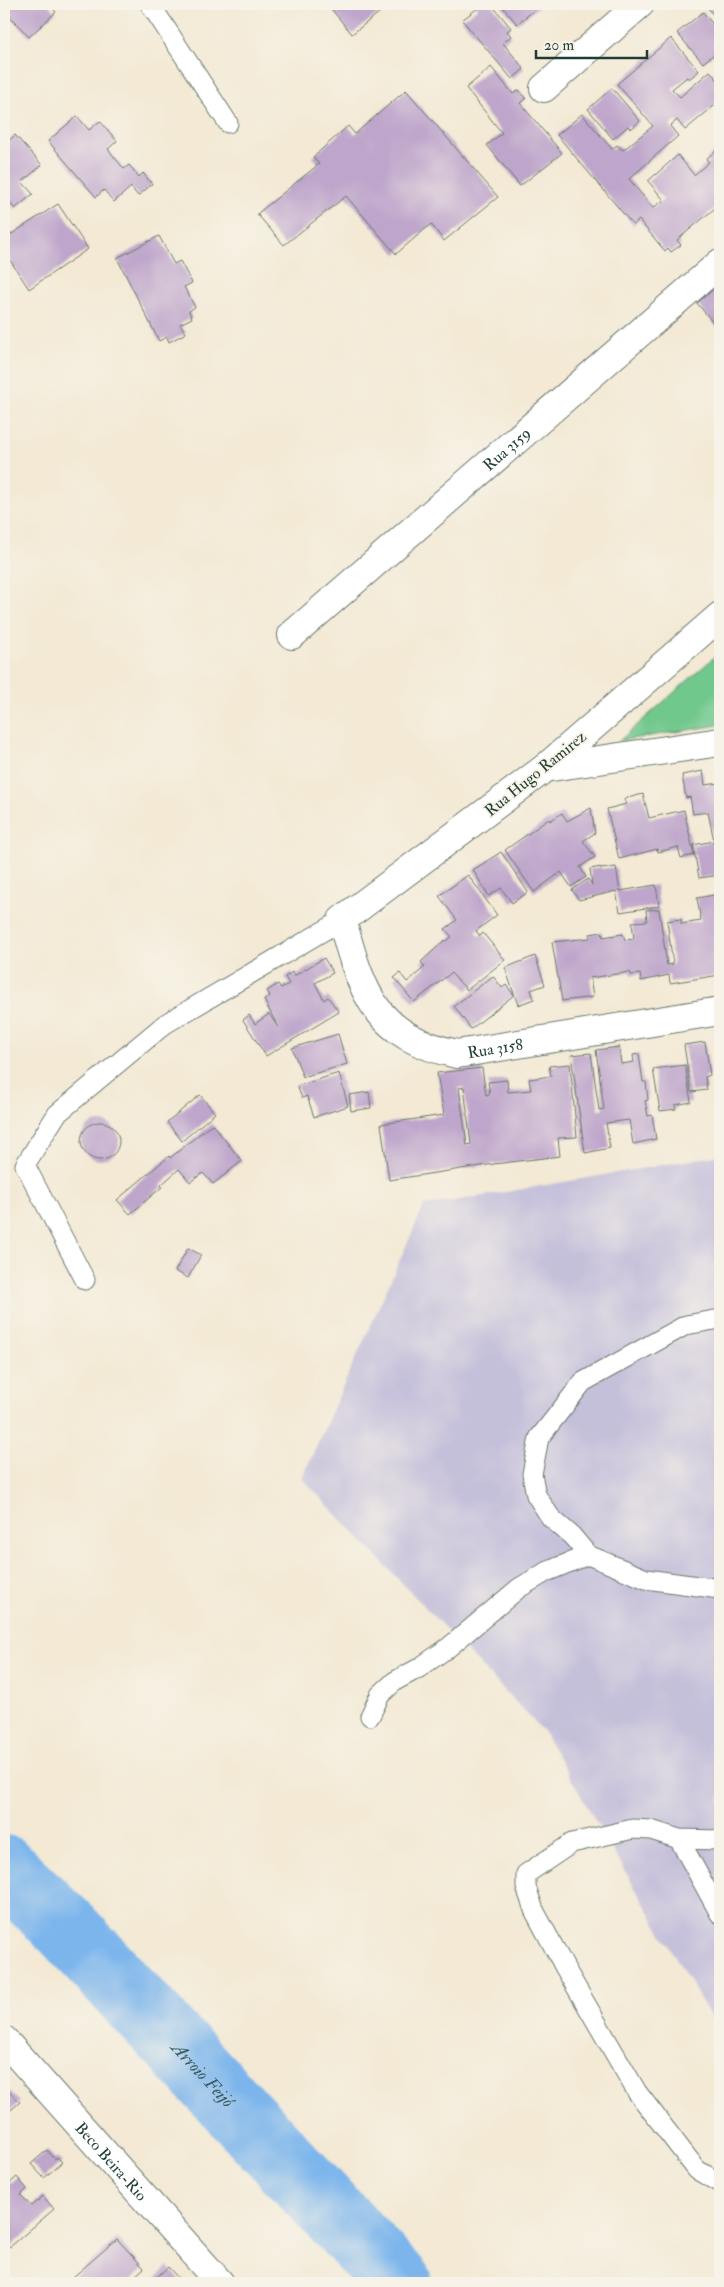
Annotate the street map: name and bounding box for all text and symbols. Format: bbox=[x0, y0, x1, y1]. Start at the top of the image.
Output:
scale bar bbox=[536, 28, 648, 60]
text: 20 m bbox=[544, 36, 574, 55]
street label: Rua 3159 bbox=[479, 423, 535, 476]
street label: Rua Hugo Ramirez bbox=[481, 727, 591, 821]
street label: Rua 3158 bbox=[466, 1034, 525, 1063]
water label: Arroio Feijó bbox=[165, 2035, 240, 2114]
street label: Beco Beira-Rio bbox=[71, 2118, 151, 2206]

